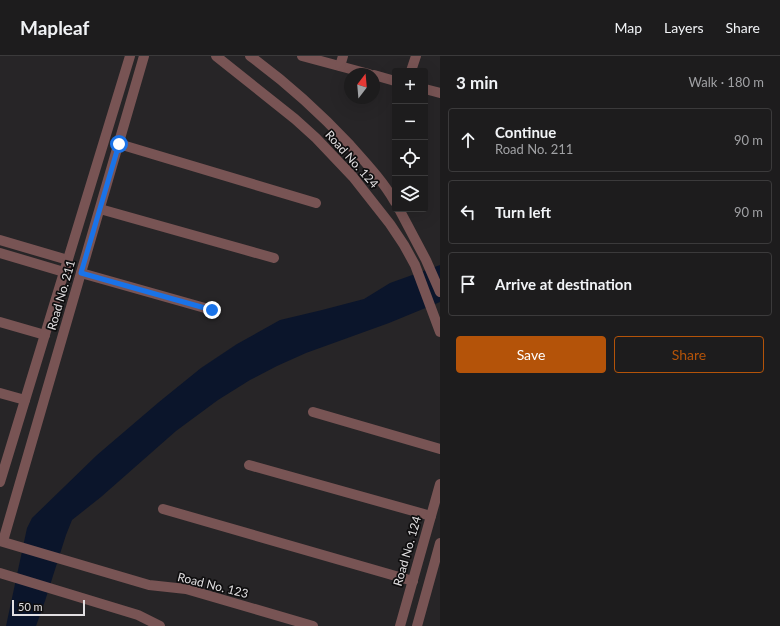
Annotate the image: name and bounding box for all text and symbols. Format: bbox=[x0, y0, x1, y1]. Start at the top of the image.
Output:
text: Mapleaf bbox=[20, 16, 89, 39]
text: Map bbox=[614, 19, 642, 36]
text: Layers bbox=[664, 19, 704, 36]
text: Share bbox=[726, 19, 760, 36]
north arrow bbox=[344, 68, 380, 104]
map controls bbox=[392, 68, 428, 212]
button: + bbox=[392, 68, 428, 104]
text: 3 min bbox=[456, 72, 498, 93]
text: Walk · 180 m bbox=[688, 74, 764, 90]
button: − bbox=[392, 104, 428, 140]
text: Continue bbox=[495, 123, 556, 141]
street label: Road No. 124 bbox=[322, 127, 382, 191]
icon: ahead bbox=[457, 129, 479, 151]
text: 90 m bbox=[734, 132, 763, 148]
route start bbox=[110, 135, 128, 153]
button: locate bbox=[392, 140, 428, 176]
text: Road No. 211 bbox=[495, 141, 573, 157]
button: layers bbox=[392, 176, 428, 212]
icon: left bbox=[457, 201, 479, 223]
text: Turn left bbox=[495, 203, 551, 221]
text: 90 m bbox=[734, 204, 763, 220]
street label: Road No. 211 bbox=[44, 258, 78, 332]
icon: arrive bbox=[457, 273, 479, 295]
text: Arrive at destination bbox=[495, 275, 632, 293]
route end bbox=[203, 301, 221, 319]
button: Save bbox=[456, 336, 606, 373]
button: Share bbox=[614, 336, 764, 373]
street label: Road No. 124 bbox=[390, 514, 424, 588]
street label: Road No. 123 bbox=[176, 569, 250, 601]
scale bar bbox=[12, 598, 85, 617]
text: 50 m bbox=[18, 600, 43, 613]

